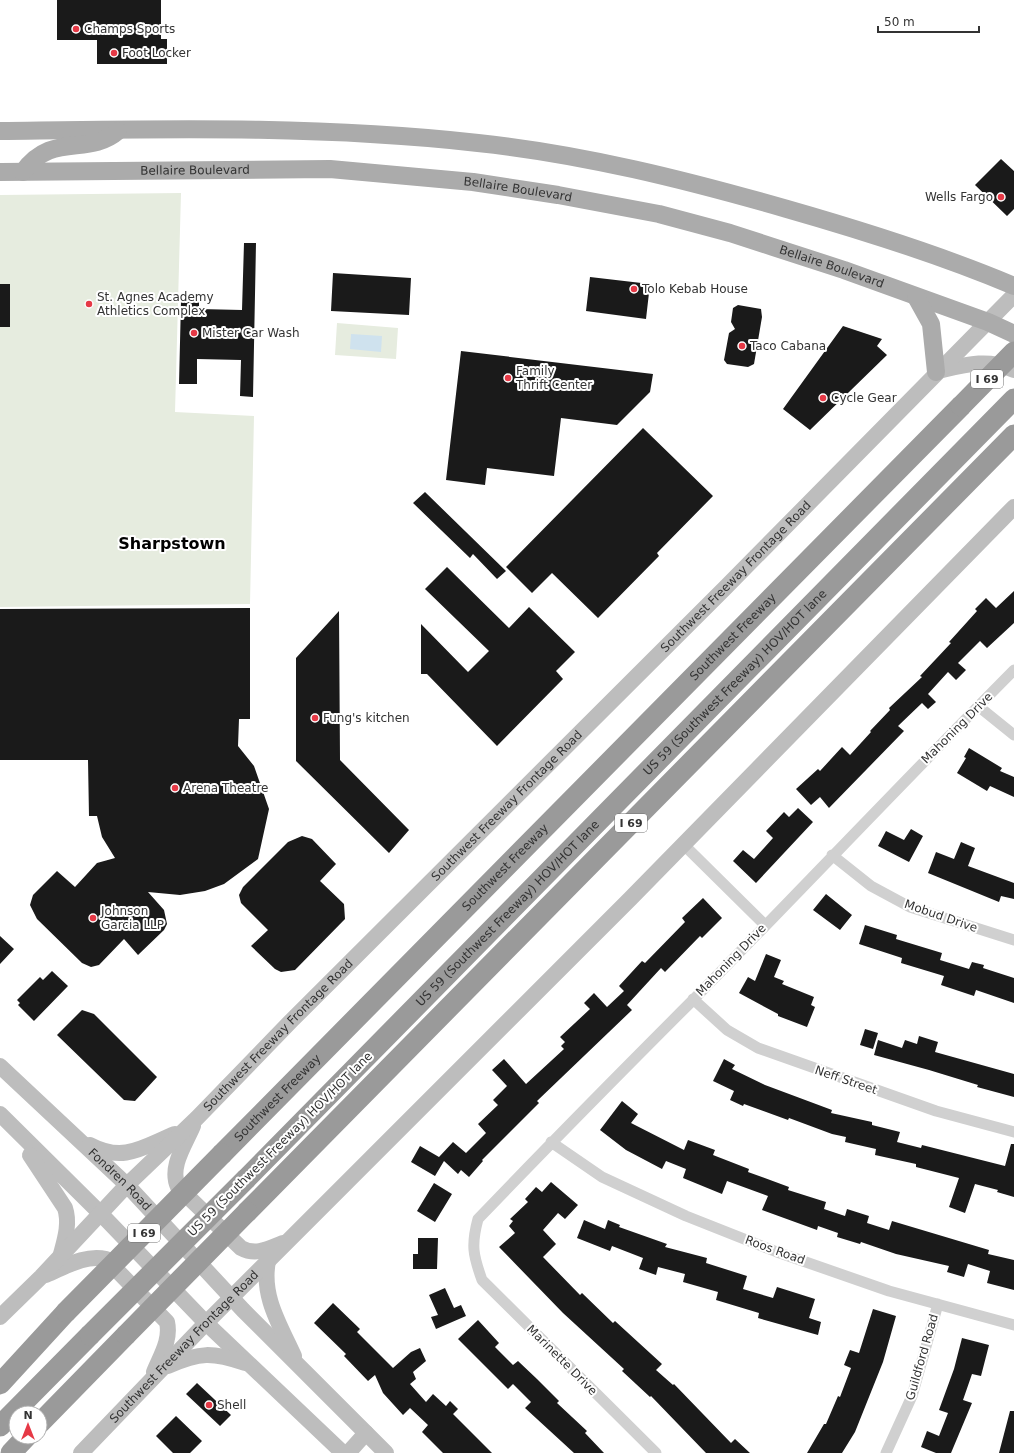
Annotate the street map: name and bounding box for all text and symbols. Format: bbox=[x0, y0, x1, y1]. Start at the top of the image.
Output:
scale bar bbox=[878, 8, 979, 34]
text: 50 m bbox=[884, 15, 915, 29]
place label: Champs Sports bbox=[84, 22, 175, 36]
marker: Champs Sports bbox=[71, 24, 81, 34]
place label: Foot Locker bbox=[122, 46, 191, 60]
marker: Foot Locker bbox=[109, 48, 119, 58]
street label: Bellaire Boulevard bbox=[140, 163, 250, 178]
street label: Bellaire Boulevard bbox=[463, 174, 573, 205]
place label: Wells Fargo bbox=[925, 190, 993, 204]
marker: Wells Fargo bbox=[996, 192, 1006, 202]
street label: Bellaire Boulevard bbox=[778, 242, 886, 291]
place label: Tolo Kebab House bbox=[641, 282, 748, 296]
marker: Tolo Kebab House bbox=[629, 284, 639, 294]
place label: St. Agnes Academy Athletics Complex bbox=[97, 290, 214, 318]
marker: St. Agnes Academy Athletics Complex bbox=[84, 299, 94, 309]
place label: Mister Car Wash bbox=[202, 326, 300, 340]
marker: Mister Car Wash bbox=[189, 328, 199, 338]
place label: Taco Cabana bbox=[749, 339, 826, 353]
marker: Taco Cabana bbox=[737, 341, 747, 351]
place label: Family Thrift Center bbox=[515, 364, 592, 392]
road number: I 69 bbox=[971, 370, 1003, 388]
marker: Family Thrift Center bbox=[503, 373, 513, 383]
place label: Cycle Gear bbox=[831, 391, 897, 405]
marker: Cycle Gear bbox=[818, 393, 828, 403]
street label: Southwest Freeway Frontage Road bbox=[658, 499, 814, 655]
district label: Sharpstown bbox=[118, 534, 226, 553]
street label: US 59 (Southwest Freeway) HOV/HOT lane bbox=[641, 587, 830, 778]
street label: Southwest Freeway bbox=[687, 591, 779, 683]
street label: Mahoning Drive bbox=[919, 690, 995, 766]
place label: Fung's kitchen bbox=[323, 711, 410, 725]
marker: Fung's kitchen bbox=[310, 713, 320, 723]
street label: Southwest Freeway Frontage Road bbox=[429, 728, 585, 884]
place label: Arena Theatre bbox=[183, 781, 268, 795]
marker: Arena Theatre bbox=[170, 783, 180, 793]
road number: I 69 bbox=[615, 814, 647, 832]
street label: US 59 (Southwest Freeway) HOV/HOT lane bbox=[413, 817, 602, 1009]
street label: Southwest Freeway bbox=[459, 821, 551, 913]
street label: Mobud Drive bbox=[903, 897, 979, 935]
place label: Johnson Garcia LLP bbox=[100, 904, 164, 932]
marker: Johnson Garcia LLP bbox=[88, 913, 98, 923]
street label: Mahoning Drive bbox=[693, 921, 769, 999]
street label: Southwest Freeway Frontage Road bbox=[200, 958, 356, 1114]
street label: US 59 (Southwest Freeway) HOV/HOT lane bbox=[185, 1049, 375, 1239]
street label: Southwest Freeway bbox=[232, 1052, 324, 1144]
street label: Neff Street bbox=[813, 1063, 879, 1097]
street label: Fondren Road bbox=[85, 1145, 154, 1213]
road number: I 69 bbox=[128, 1224, 160, 1242]
street label: Roos Road bbox=[743, 1233, 807, 1267]
street label: Southwest Freeway Frontage Road bbox=[107, 1268, 261, 1426]
street label: Guildford Road bbox=[903, 1312, 941, 1402]
street label: Marinette Drive bbox=[524, 1322, 600, 1398]
place label: Shell bbox=[217, 1398, 246, 1412]
marker: Shell bbox=[204, 1400, 214, 1410]
north arrow bbox=[8, 1405, 48, 1445]
text: N bbox=[23, 1409, 33, 1422]

